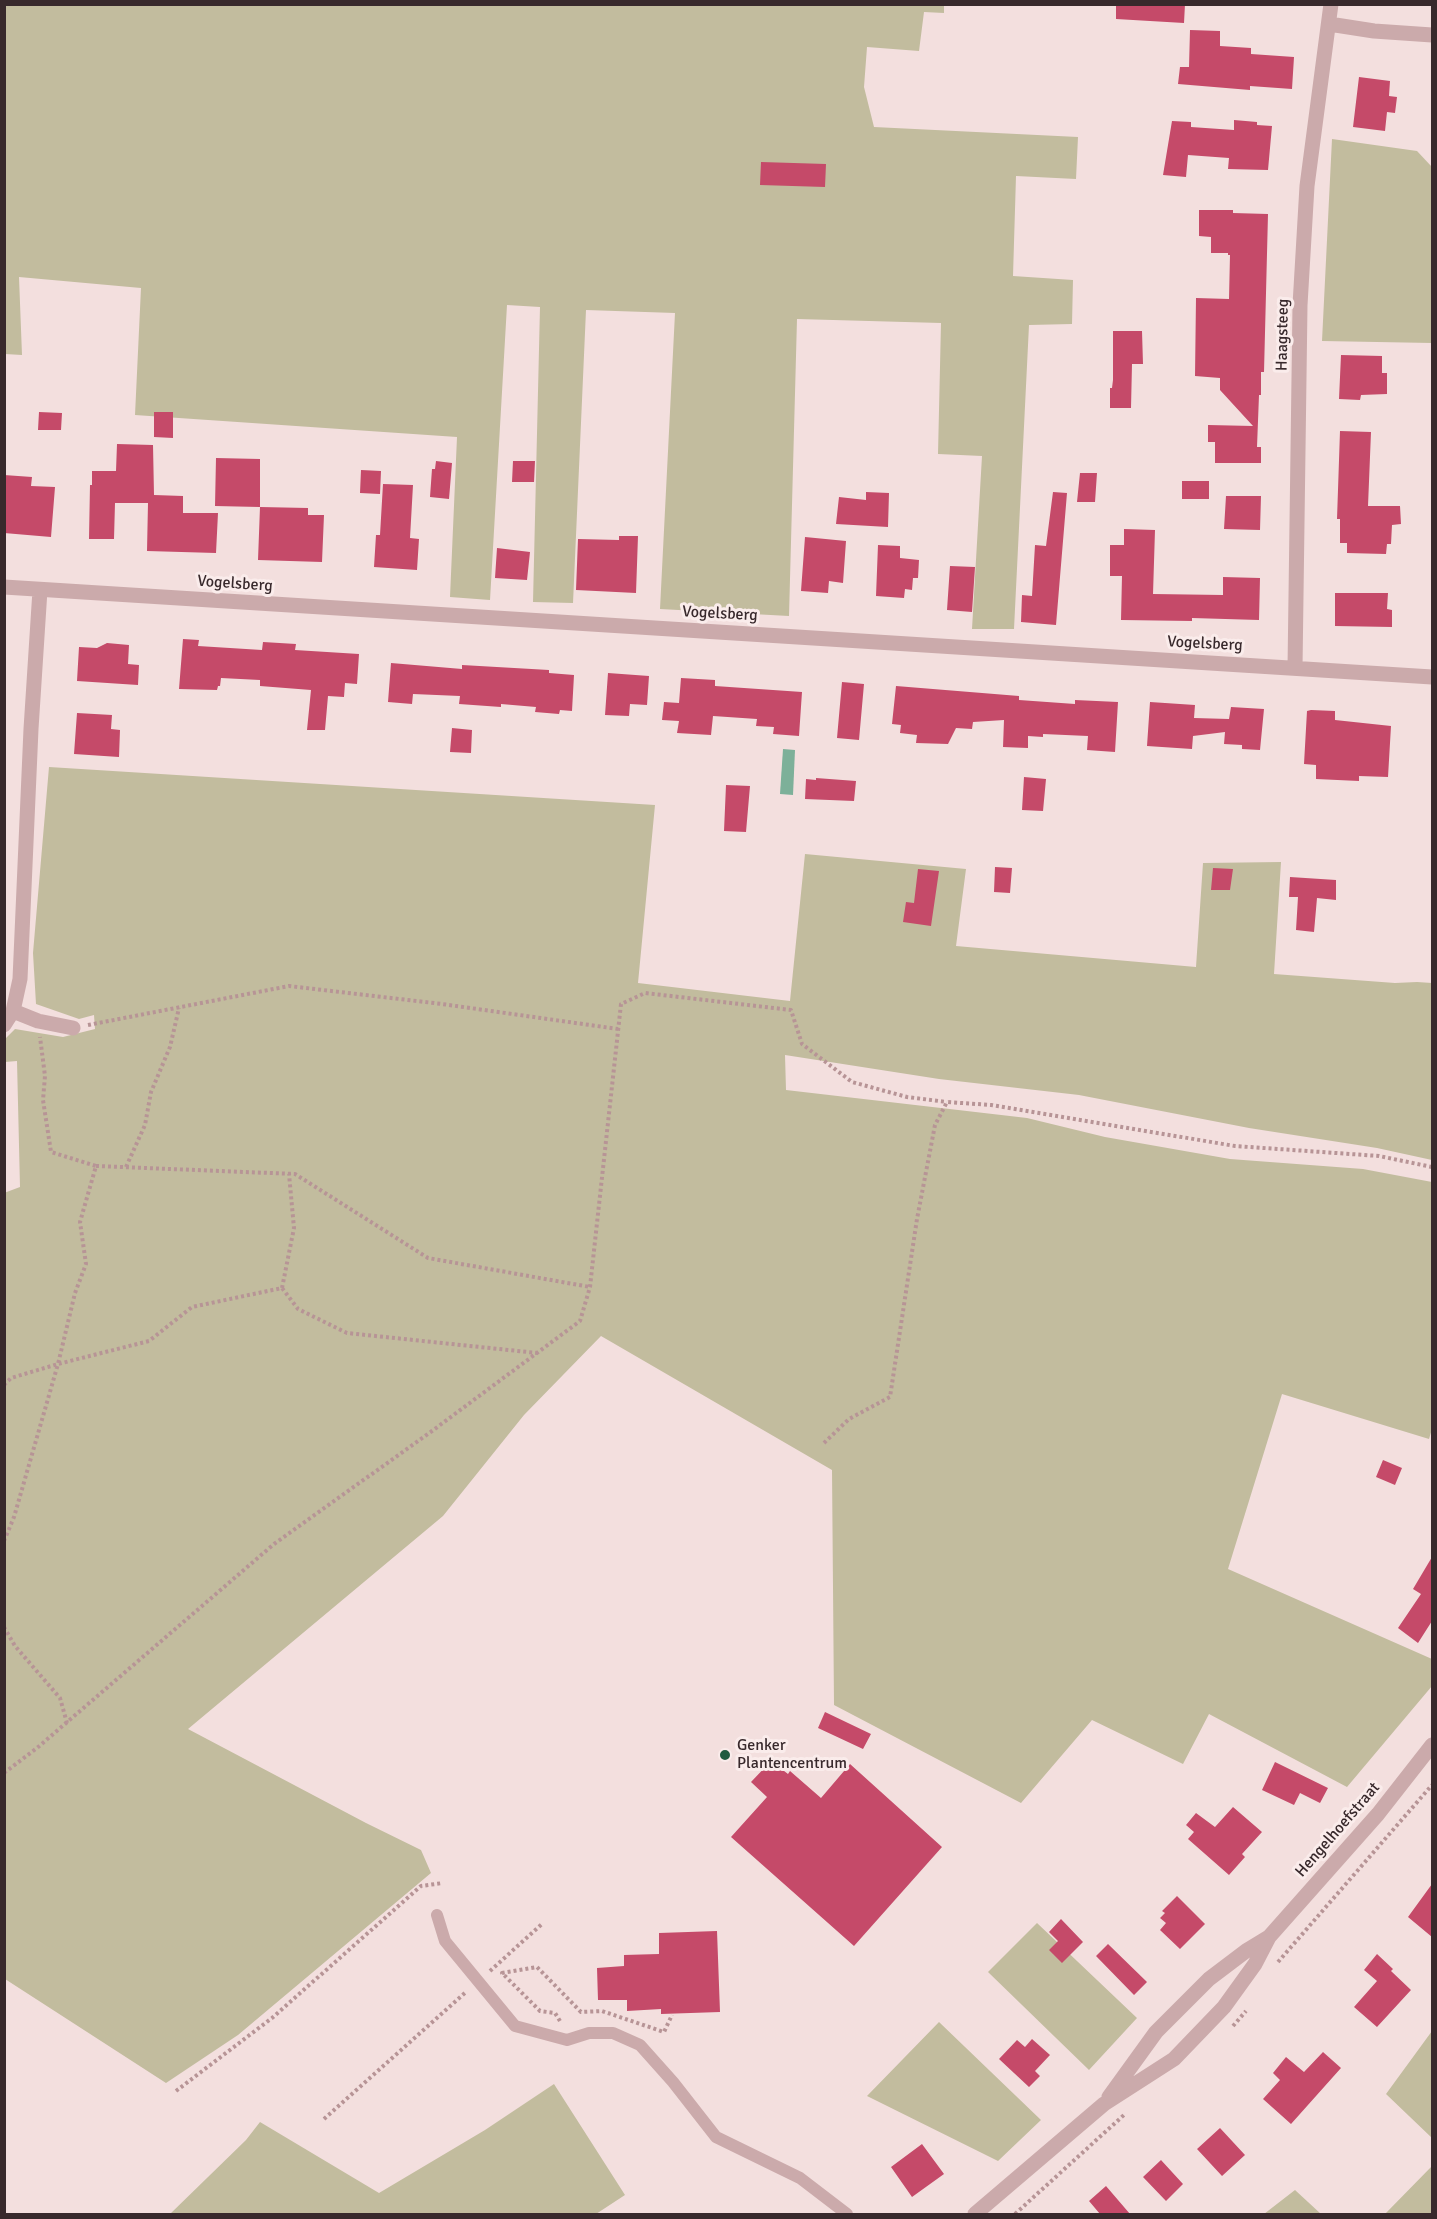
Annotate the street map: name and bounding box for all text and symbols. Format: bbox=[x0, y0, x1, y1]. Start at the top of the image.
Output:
street label: Haagsteeg bbox=[1273, 299, 1293, 371]
street label: Vogelsberg bbox=[197, 572, 273, 596]
street label: Vogelsberg bbox=[682, 602, 758, 626]
street label: Vogelsberg bbox=[1167, 632, 1243, 656]
place label: Genker Plantencentrum bbox=[737, 1736, 847, 1774]
marker: Genker Plantencentrum bbox=[718, 1748, 732, 1762]
street label: Hengelhoefstraat bbox=[1292, 1779, 1384, 1881]

